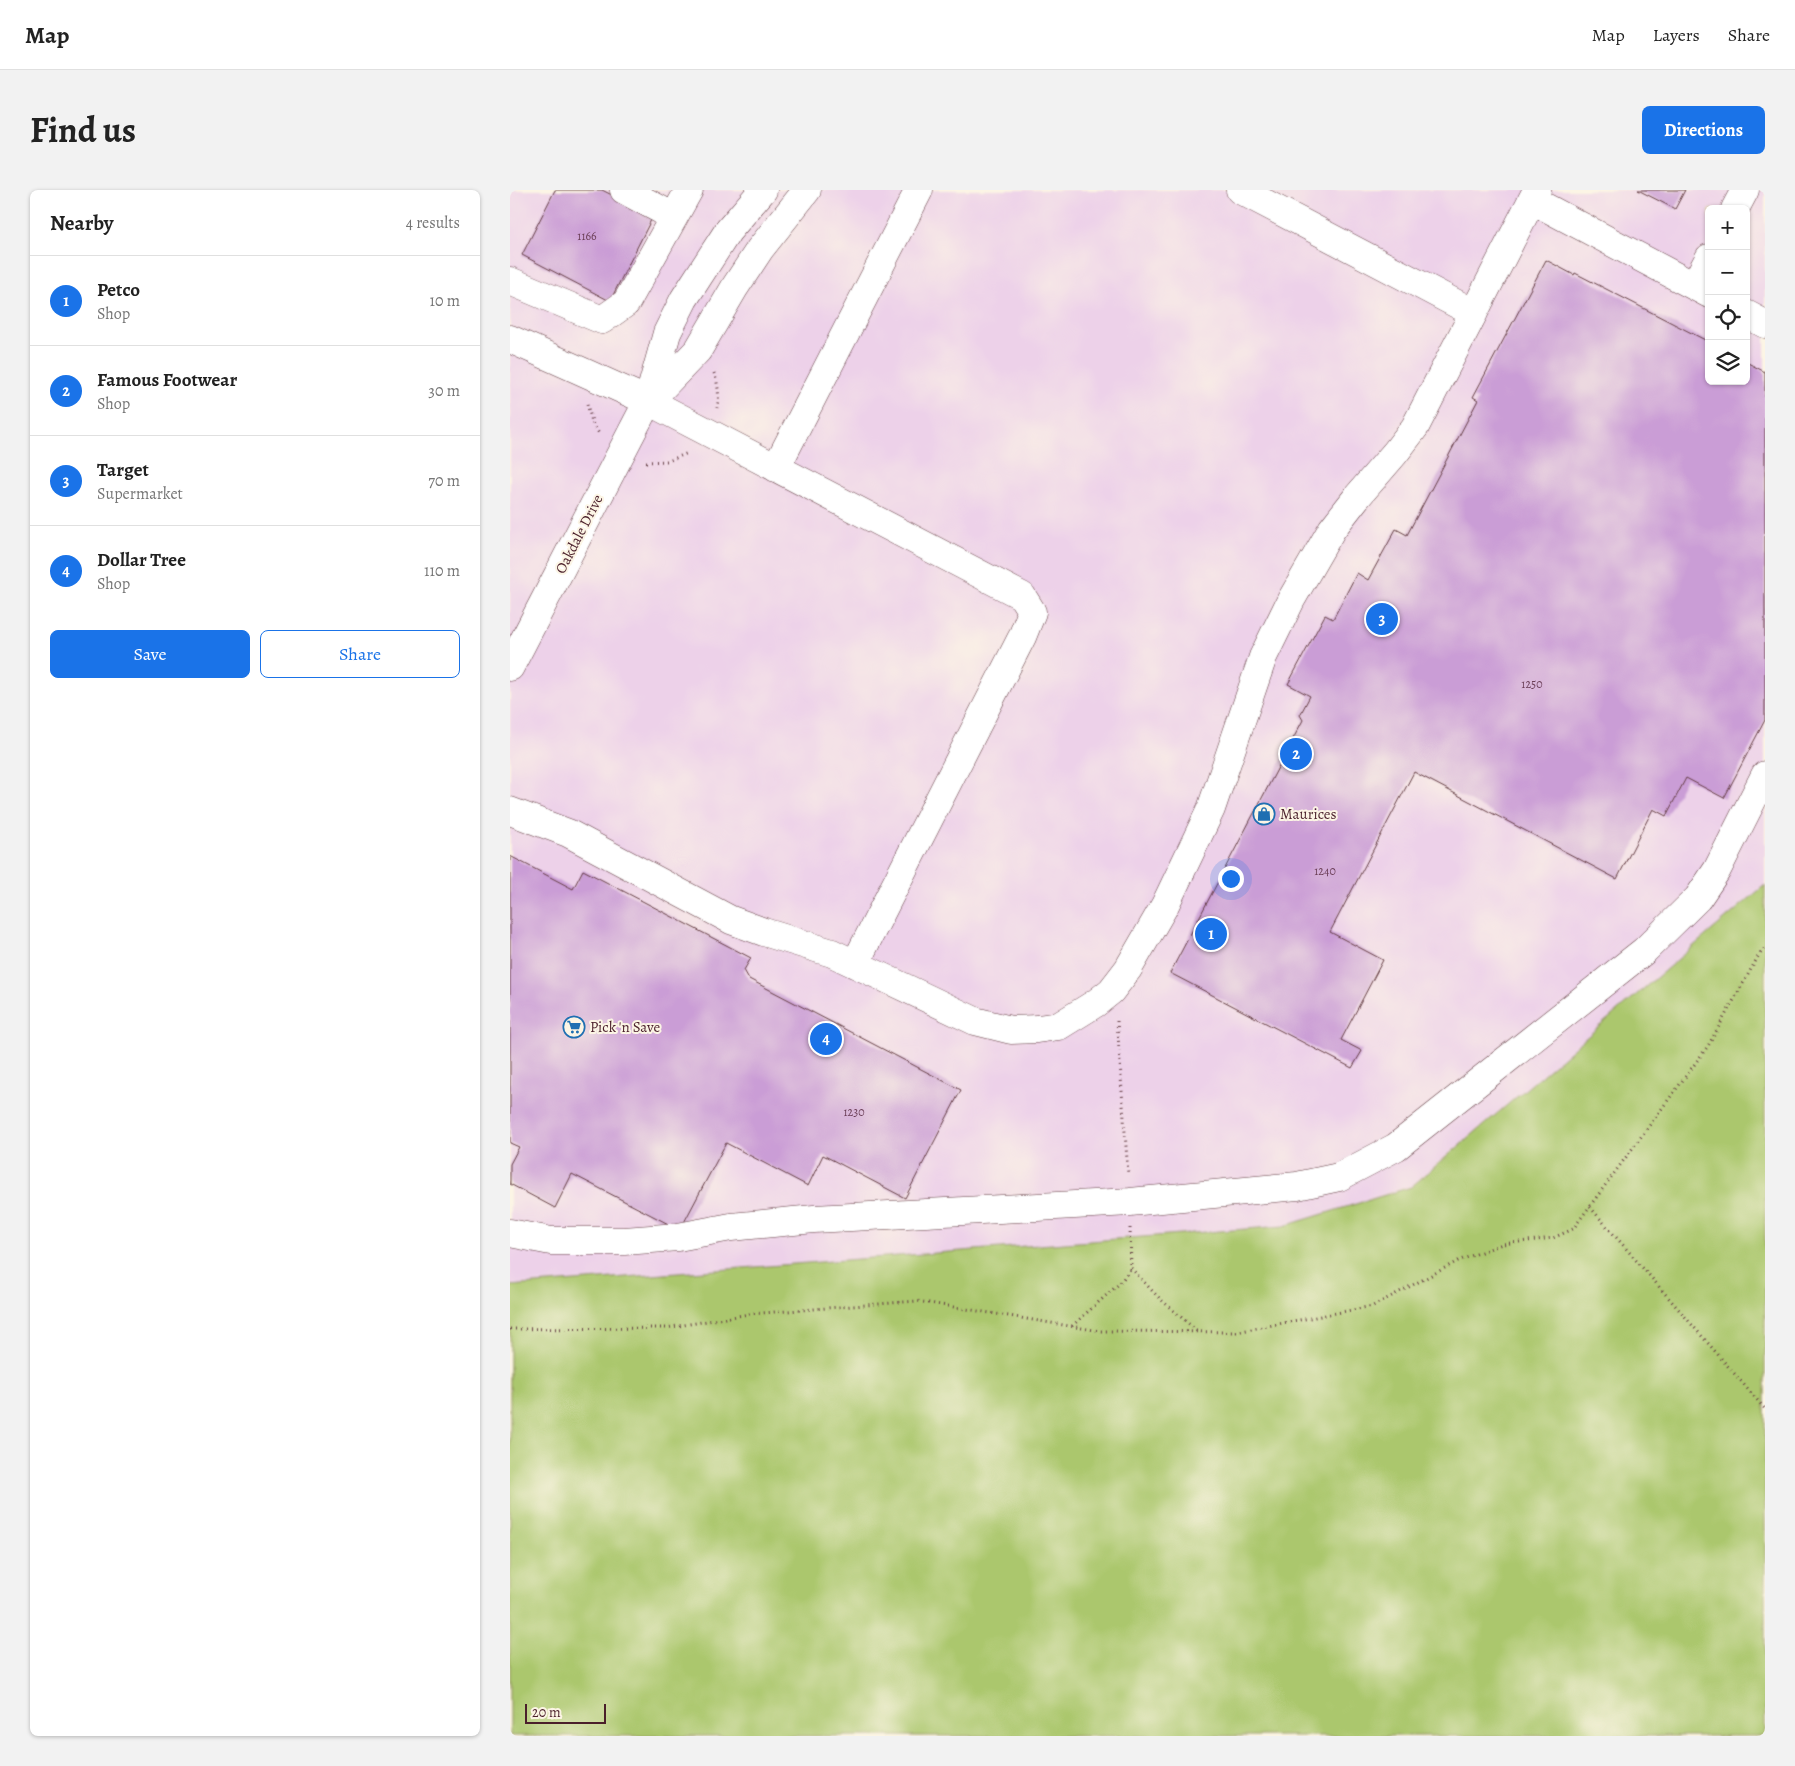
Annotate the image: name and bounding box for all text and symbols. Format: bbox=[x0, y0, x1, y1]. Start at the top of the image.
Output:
text: Map bbox=[25, 19, 69, 51]
text: Map bbox=[1592, 23, 1625, 47]
text: Layers bbox=[1653, 23, 1700, 47]
text: Share bbox=[1728, 23, 1770, 47]
text: Find us bbox=[30, 106, 136, 154]
button: Directions bbox=[1642, 106, 1765, 154]
map controls bbox=[1705, 205, 1750, 385]
button: + bbox=[1705, 205, 1750, 250]
text: Nearby bbox=[50, 209, 113, 237]
text: 4 results bbox=[406, 212, 460, 234]
house number: 1166 bbox=[577, 228, 597, 244]
button: − bbox=[1705, 250, 1750, 295]
text: Petco bbox=[97, 277, 140, 303]
text: 1 bbox=[63, 290, 69, 312]
text: 10 m bbox=[430, 290, 460, 312]
button: locate bbox=[1705, 295, 1750, 340]
text: Shop bbox=[97, 303, 130, 325]
button: layers bbox=[1705, 340, 1750, 385]
text: Famous Footwear bbox=[97, 367, 237, 393]
text: 2 bbox=[62, 380, 70, 402]
text: 30 m bbox=[428, 380, 460, 402]
text: Shop bbox=[97, 393, 130, 415]
text: Target bbox=[97, 457, 149, 483]
text: 3 bbox=[63, 470, 69, 492]
text: 70 m bbox=[428, 470, 460, 492]
text: Supermarket bbox=[97, 483, 183, 505]
street label: Oakdale Drive bbox=[550, 491, 608, 577]
text: Dollar Tree bbox=[97, 547, 186, 573]
text: 4 bbox=[62, 560, 70, 582]
text: 110 m bbox=[424, 560, 460, 582]
text: Shop bbox=[97, 573, 130, 595]
pin: 3 bbox=[1366, 600, 1398, 638]
button: Save bbox=[50, 630, 250, 678]
button: Share bbox=[260, 630, 460, 678]
house number: 1250 bbox=[1521, 676, 1543, 692]
pin: 2 bbox=[1280, 735, 1312, 773]
shop icon: Maurices bbox=[1252, 802, 1276, 826]
place label: Maurices bbox=[1280, 804, 1337, 824]
house number: 1240 bbox=[1314, 863, 1336, 879]
your location bbox=[1218, 866, 1244, 892]
pin: 1 bbox=[1195, 915, 1227, 953]
supermarket icon: Pick 'n Save bbox=[562, 1015, 586, 1039]
place label: Pick 'n Save bbox=[590, 1017, 660, 1037]
pin: 4 bbox=[810, 1020, 842, 1058]
house number: 1230 bbox=[843, 1104, 865, 1120]
scale bar bbox=[525, 1701, 606, 1724]
text: 20 m bbox=[532, 1703, 561, 1722]

